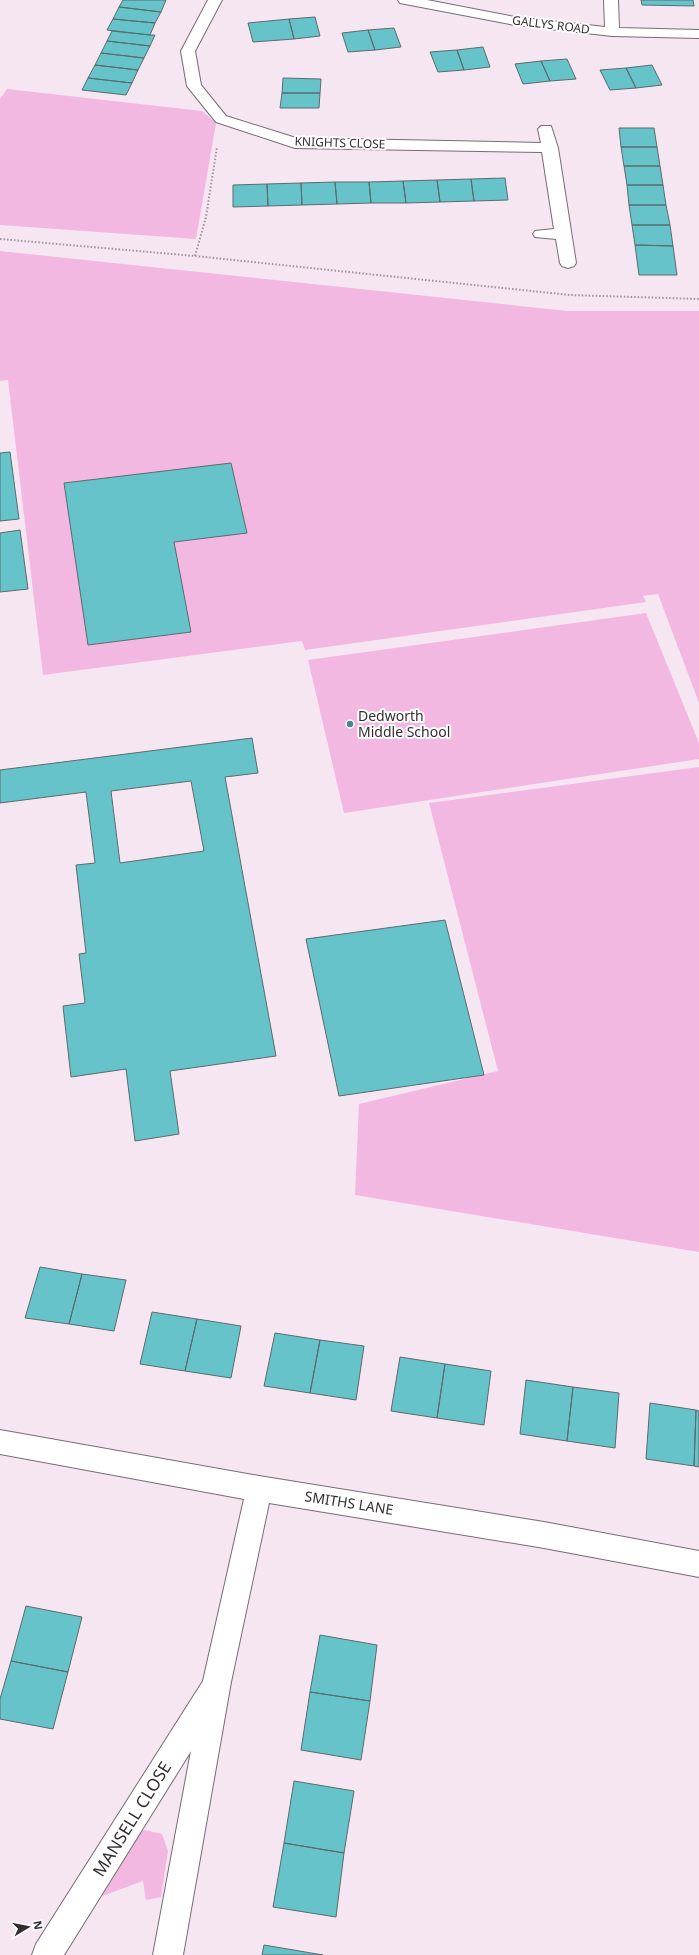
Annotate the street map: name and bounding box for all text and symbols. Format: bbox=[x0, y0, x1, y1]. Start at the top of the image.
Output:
street label: GALLYS ROAD bbox=[511, 11, 591, 38]
street label: KNIGHTS CLOSE bbox=[294, 132, 386, 153]
place label: Dedworth Middle School bbox=[358, 706, 450, 741]
marker: Dedworth Middle School bbox=[345, 719, 355, 729]
street label: SMITHS LANE bbox=[303, 1486, 395, 1519]
street label: MANSELL CLOSE bbox=[87, 1757, 176, 1881]
north arrow bbox=[8, 1907, 48, 1947]
text: N bbox=[30, 1919, 47, 1931]

